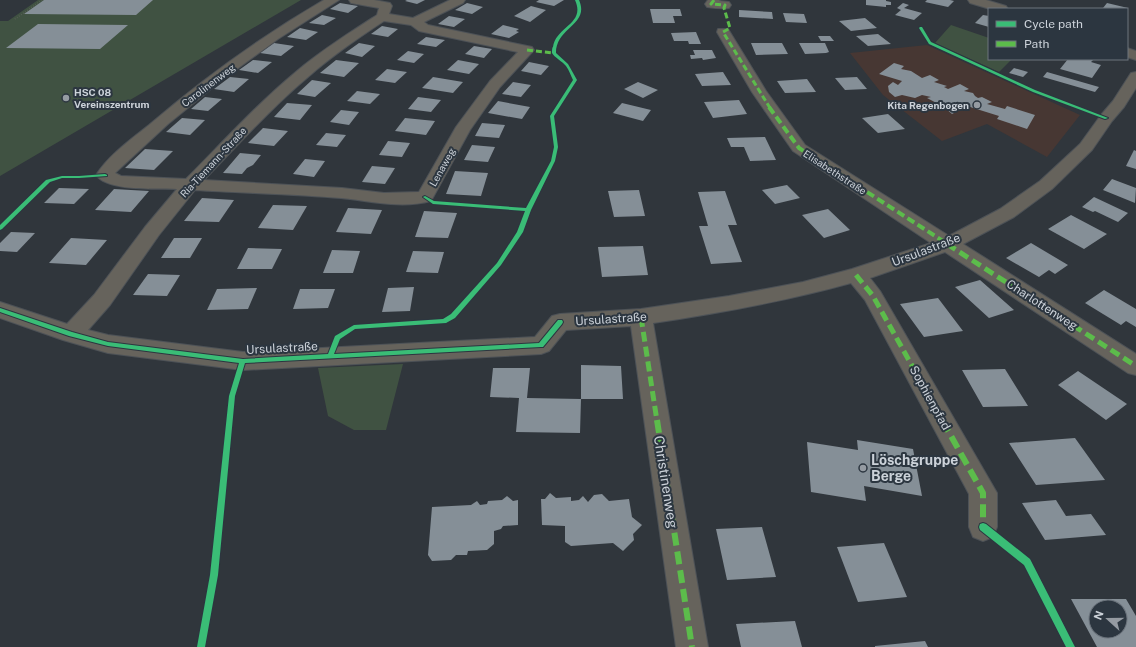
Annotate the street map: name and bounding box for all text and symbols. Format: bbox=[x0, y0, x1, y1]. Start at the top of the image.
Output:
legend bbox=[988, 8, 1128, 60]
text: Cycle path bbox=[1024, 17, 1083, 31]
text: Path bbox=[1024, 37, 1050, 51]
street label: Carolinenweg bbox=[179, 61, 237, 109]
place label: HSC 08 Vereinszentrum bbox=[74, 86, 150, 110]
marker: HSC 08 Vereinszentrum bbox=[61, 93, 71, 103]
place label: Kita Regenbogen bbox=[887, 99, 969, 111]
marker: Kita Regenbogen bbox=[972, 100, 982, 110]
street label: Ria-Tiemann-Straße bbox=[177, 124, 249, 200]
street label: Lenaweg bbox=[427, 146, 457, 188]
street label: Elisabethstraße bbox=[801, 147, 869, 197]
street label: Ursulastraße bbox=[890, 231, 962, 269]
street label: Charlottenweg bbox=[1004, 277, 1080, 333]
street label: Ursulastraße bbox=[575, 309, 648, 328]
street label: Ursulastraße bbox=[246, 339, 318, 357]
street label: Sophienpfad bbox=[907, 364, 953, 432]
street label: Christinenweg bbox=[651, 434, 681, 530]
place label: Löschgruppe Berge bbox=[871, 452, 958, 484]
marker: Löschgruppe Berge bbox=[858, 463, 868, 473]
north arrow bbox=[1088, 599, 1128, 639]
text: N bbox=[1092, 609, 1106, 622]

